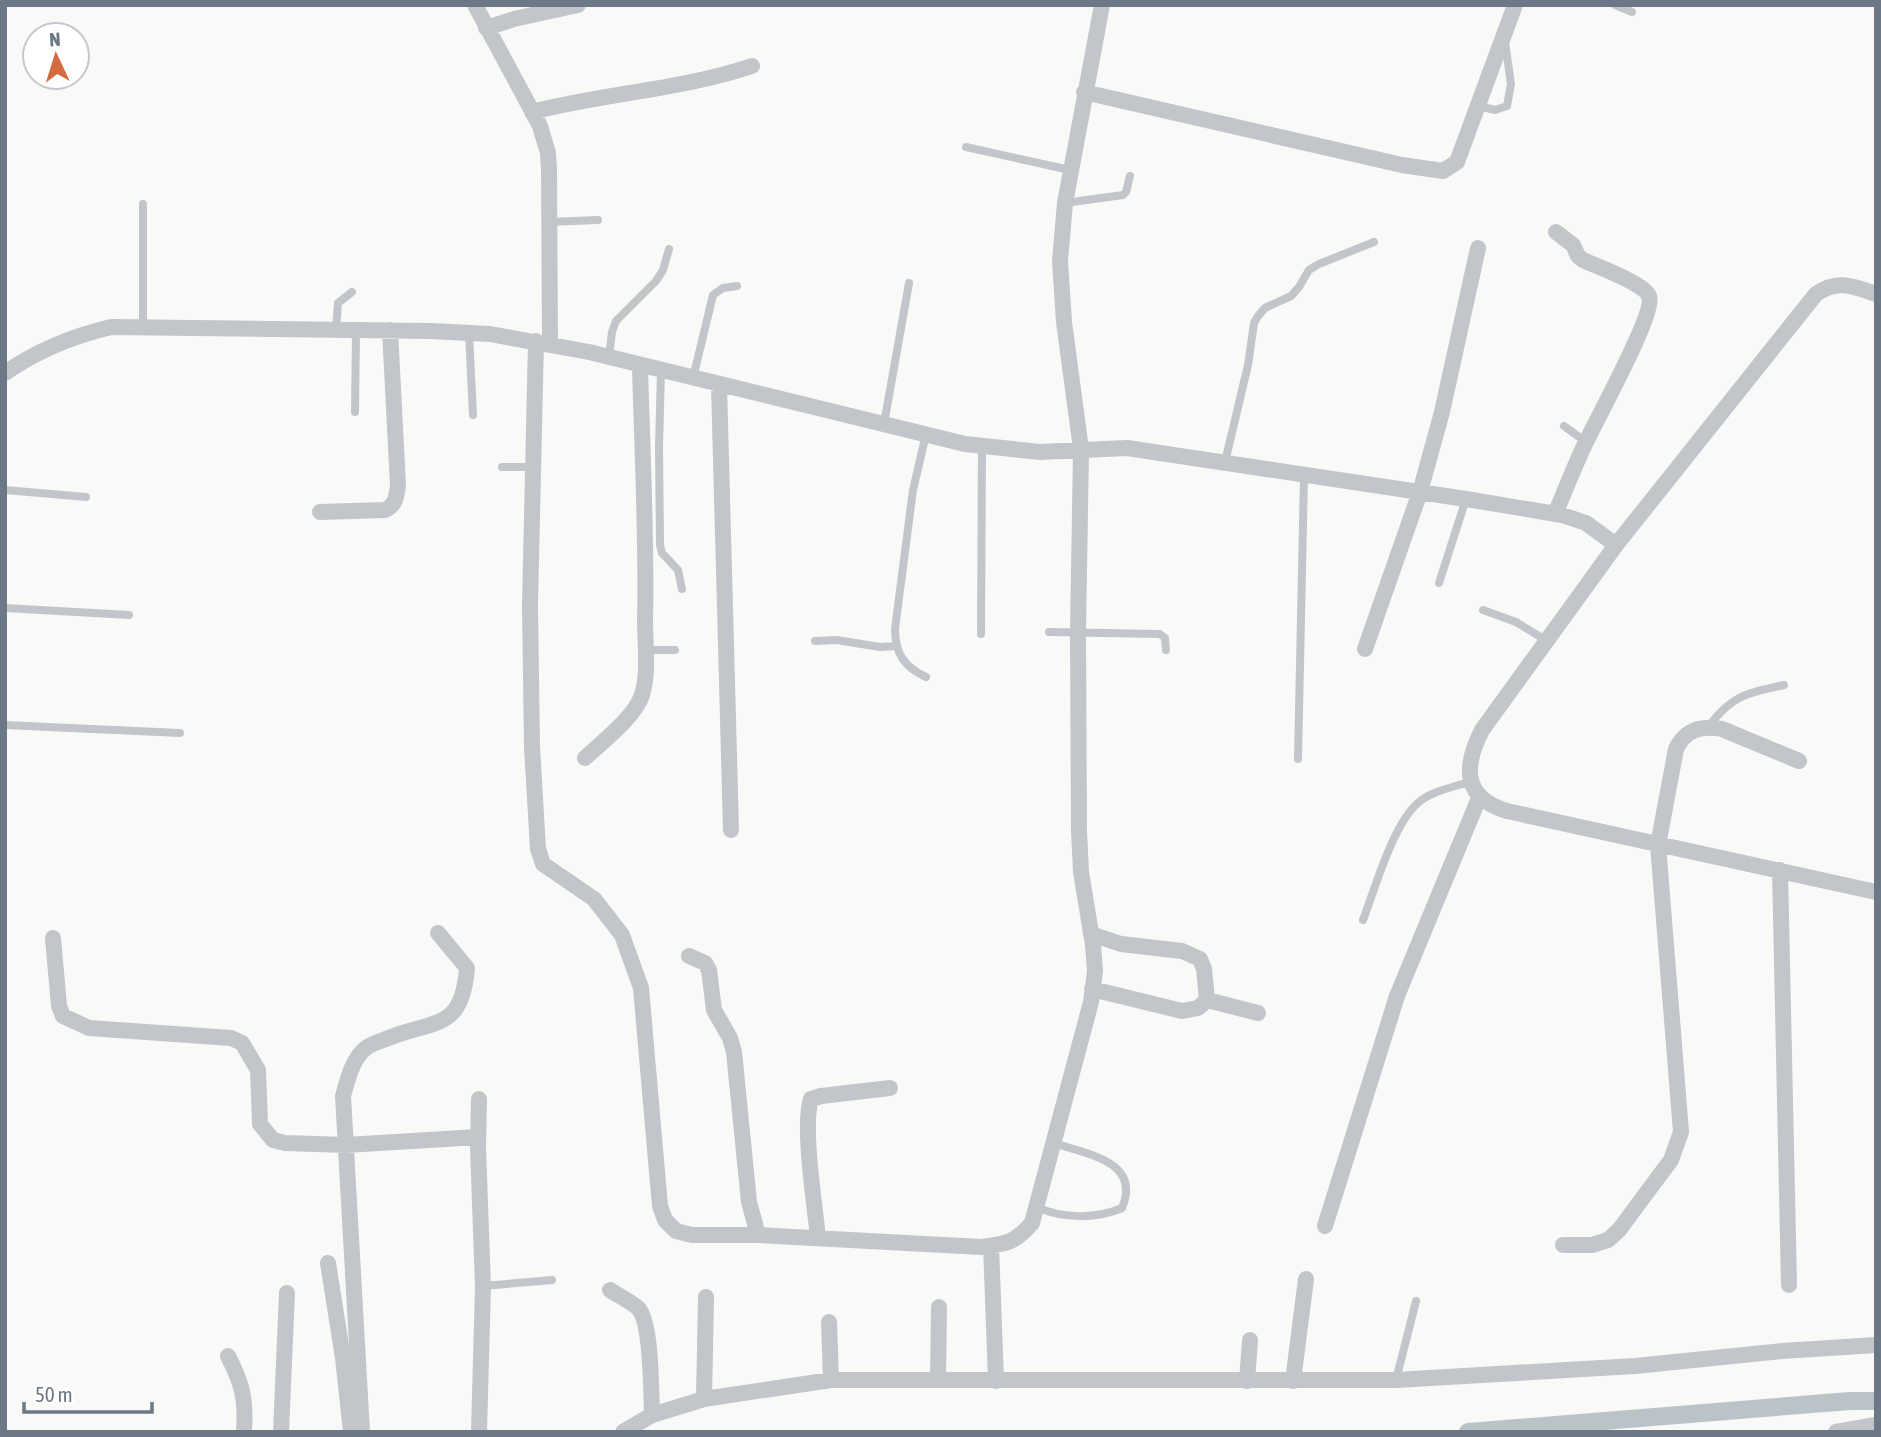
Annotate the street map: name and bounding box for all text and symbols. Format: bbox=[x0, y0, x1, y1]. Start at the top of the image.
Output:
north arrow bbox=[21, 21, 91, 91]
text: N bbox=[48, 28, 61, 50]
scale bar bbox=[24, 1370, 152, 1414]
text: 50 m bbox=[35, 1382, 73, 1406]

